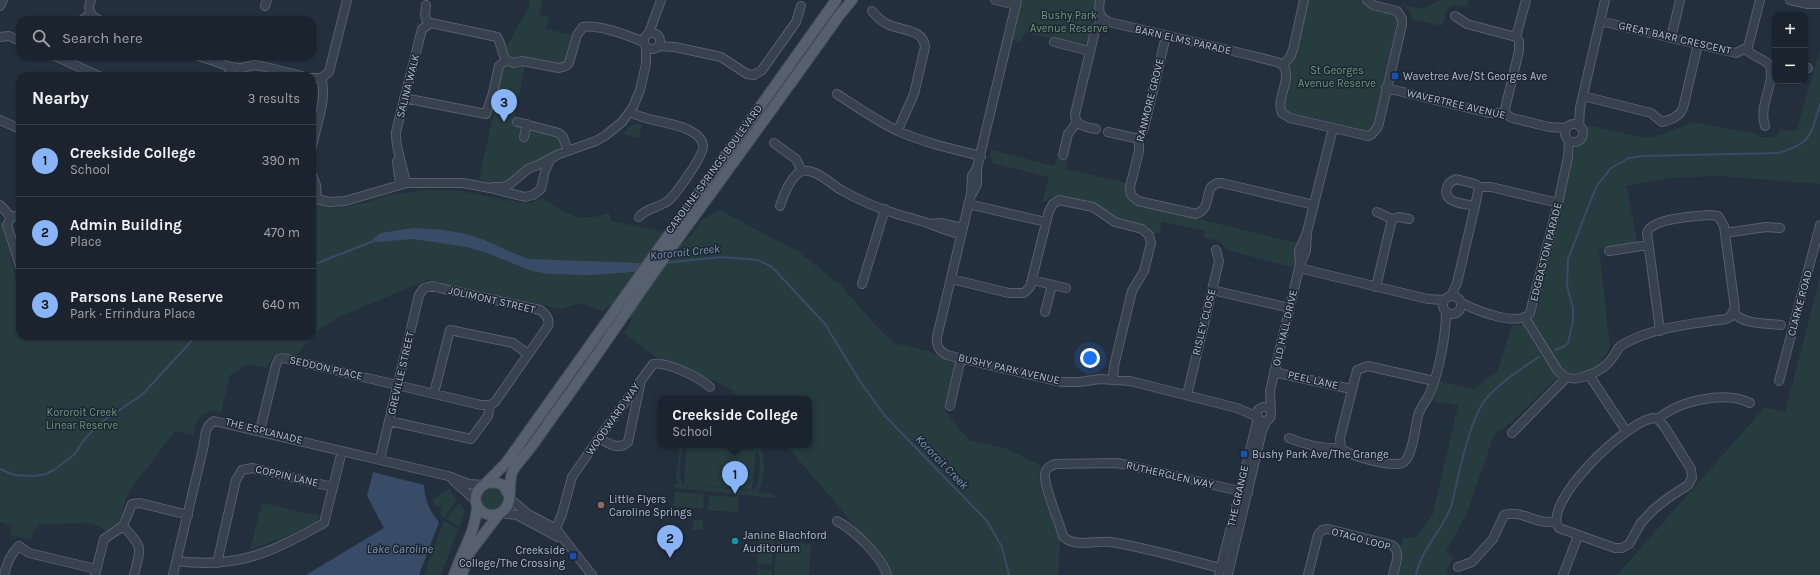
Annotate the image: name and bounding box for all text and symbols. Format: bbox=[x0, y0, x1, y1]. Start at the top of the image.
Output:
park label: Bushy Park Avenue Reserve bbox=[1030, 9, 1108, 35]
map controls bbox=[1772, 12, 1808, 84]
button: + bbox=[1772, 12, 1808, 48]
search box bbox=[16, 16, 316, 60]
street label: GREAT BARR CRESCENT bbox=[1617, 19, 1733, 57]
street label: BARN ELMS PARADE bbox=[1134, 23, 1232, 57]
icon: search bbox=[30, 27, 52, 49]
text: Search here bbox=[62, 29, 143, 47]
button: − bbox=[1772, 48, 1808, 84]
street label: SALINA WALK bbox=[394, 52, 422, 119]
street label: RANMORE GROVE bbox=[1133, 57, 1167, 143]
park label: St Georges Avenue Reserve bbox=[1298, 64, 1376, 90]
place label: Wavetree Ave/St Georges Ave bbox=[1403, 70, 1548, 83]
marker: Wavetree Ave/St Georges Ave bbox=[1390, 71, 1400, 81]
street label: WAVERTREE AVENUE bbox=[1405, 86, 1507, 122]
text: Nearby bbox=[32, 88, 89, 108]
pin: 3 bbox=[491, 89, 517, 122]
text: 3 results bbox=[248, 91, 300, 106]
street label: CAROLINE SPRINGS BOULEVARD bbox=[663, 102, 765, 236]
text: Creekside College bbox=[70, 144, 196, 162]
text: 1 bbox=[43, 153, 47, 168]
text: 390 m bbox=[262, 153, 300, 168]
text: School bbox=[70, 162, 110, 177]
street label: EDGBASTON PARADE bbox=[1527, 201, 1565, 303]
text: Admin Building bbox=[70, 216, 182, 234]
text: 2 bbox=[41, 225, 49, 240]
text: 470 m bbox=[264, 225, 300, 240]
text: Place bbox=[70, 234, 101, 249]
water label: Kororoit Creek bbox=[649, 241, 722, 263]
street label: CLARKE ROAD bbox=[1785, 269, 1815, 337]
street label: JOLIMONT STREET bbox=[447, 284, 537, 316]
street label: RISLEY CLOSE bbox=[1189, 287, 1219, 357]
text: Parsons Lane Reserve bbox=[70, 288, 223, 306]
street label: OLD HALL DRIVE bbox=[1270, 288, 1300, 368]
text: 3 bbox=[41, 297, 49, 312]
text: 640 m bbox=[262, 297, 300, 312]
text: Park · Errindura Place bbox=[70, 306, 195, 321]
street label: GREVILLE STREET bbox=[385, 330, 417, 416]
your location bbox=[1080, 348, 1100, 368]
street label: BUSHY PARK AVENUE bbox=[957, 351, 1061, 387]
street label: SEDDON PLACE bbox=[288, 353, 364, 383]
street label: PEEL LANE bbox=[1287, 368, 1339, 392]
street label: WOODWARD WAY bbox=[583, 380, 643, 458]
popup bbox=[658, 396, 812, 448]
park label: Kororoit Creek Linear Reserve bbox=[46, 406, 119, 432]
text: Creekside College bbox=[672, 406, 798, 424]
street label: THE ESPLANADE bbox=[224, 415, 304, 447]
text: School bbox=[672, 424, 712, 439]
water label: Kororoit Creek bbox=[913, 432, 972, 493]
place label: Bushy Park Ave/The Grange bbox=[1252, 448, 1389, 461]
marker: Bushy Park Ave/The Grange bbox=[1239, 449, 1249, 459]
street label: RUTHERGLEN WAY bbox=[1125, 459, 1215, 491]
pin: 1 bbox=[722, 461, 748, 494]
street label: COPPIN LANE bbox=[254, 462, 320, 490]
street label: THE GRANGE bbox=[1225, 464, 1251, 528]
place label: Little Flyers Caroline Springs bbox=[609, 493, 692, 519]
marker: Little Flyers Caroline Springs bbox=[596, 500, 606, 510]
pin: 2 bbox=[657, 525, 683, 558]
street label: OTAGO LOOP bbox=[1330, 525, 1392, 553]
place label: Janine Blachford Auditorium bbox=[743, 529, 827, 555]
marker: Janine Blachford Auditorium bbox=[730, 536, 740, 546]
water label: Lake Caroline bbox=[367, 542, 434, 556]
place label: Creekside College/The Crossing bbox=[459, 544, 566, 570]
marker: Creekside College/The Crossing bbox=[568, 551, 578, 561]

